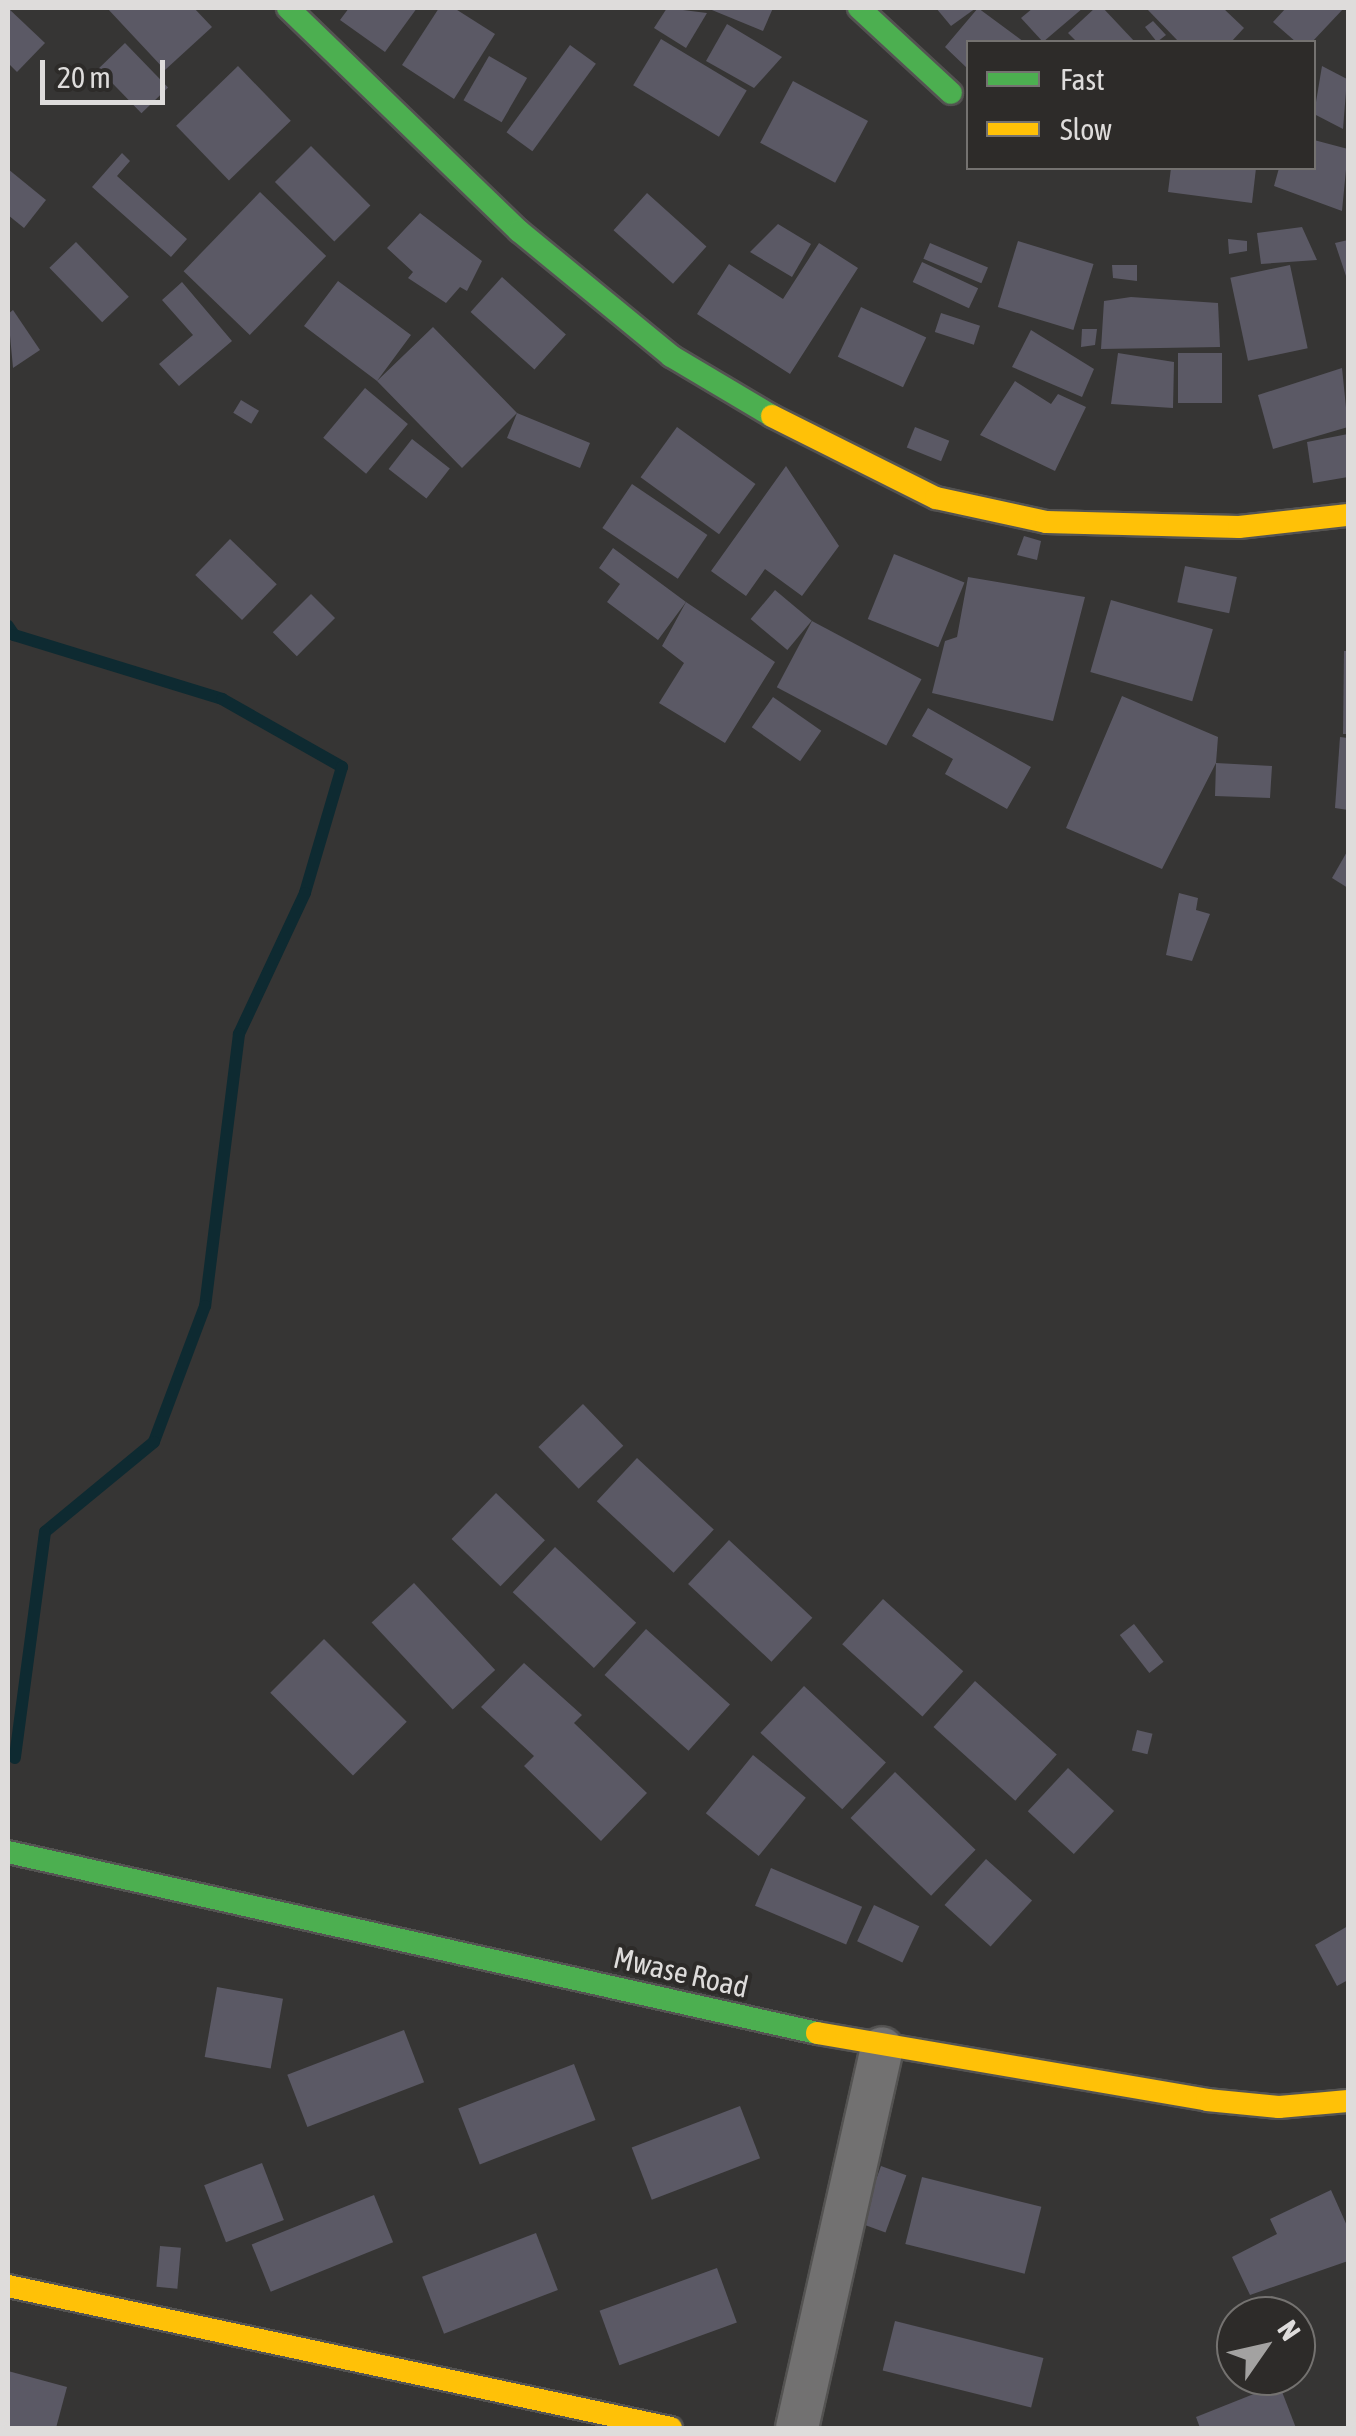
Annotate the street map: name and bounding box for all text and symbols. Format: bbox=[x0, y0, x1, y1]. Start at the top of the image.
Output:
scale bar bbox=[45, 40, 170, 102]
legend bbox=[966, 40, 1316, 170]
text: 20 m bbox=[57, 60, 111, 94]
text: Fast bbox=[1060, 62, 1105, 96]
text: Slow bbox=[1060, 112, 1112, 146]
street label: Mwase Road bbox=[610, 1939, 752, 2005]
north arrow bbox=[1216, 2296, 1316, 2396]
text: N bbox=[1271, 2315, 1307, 2346]

